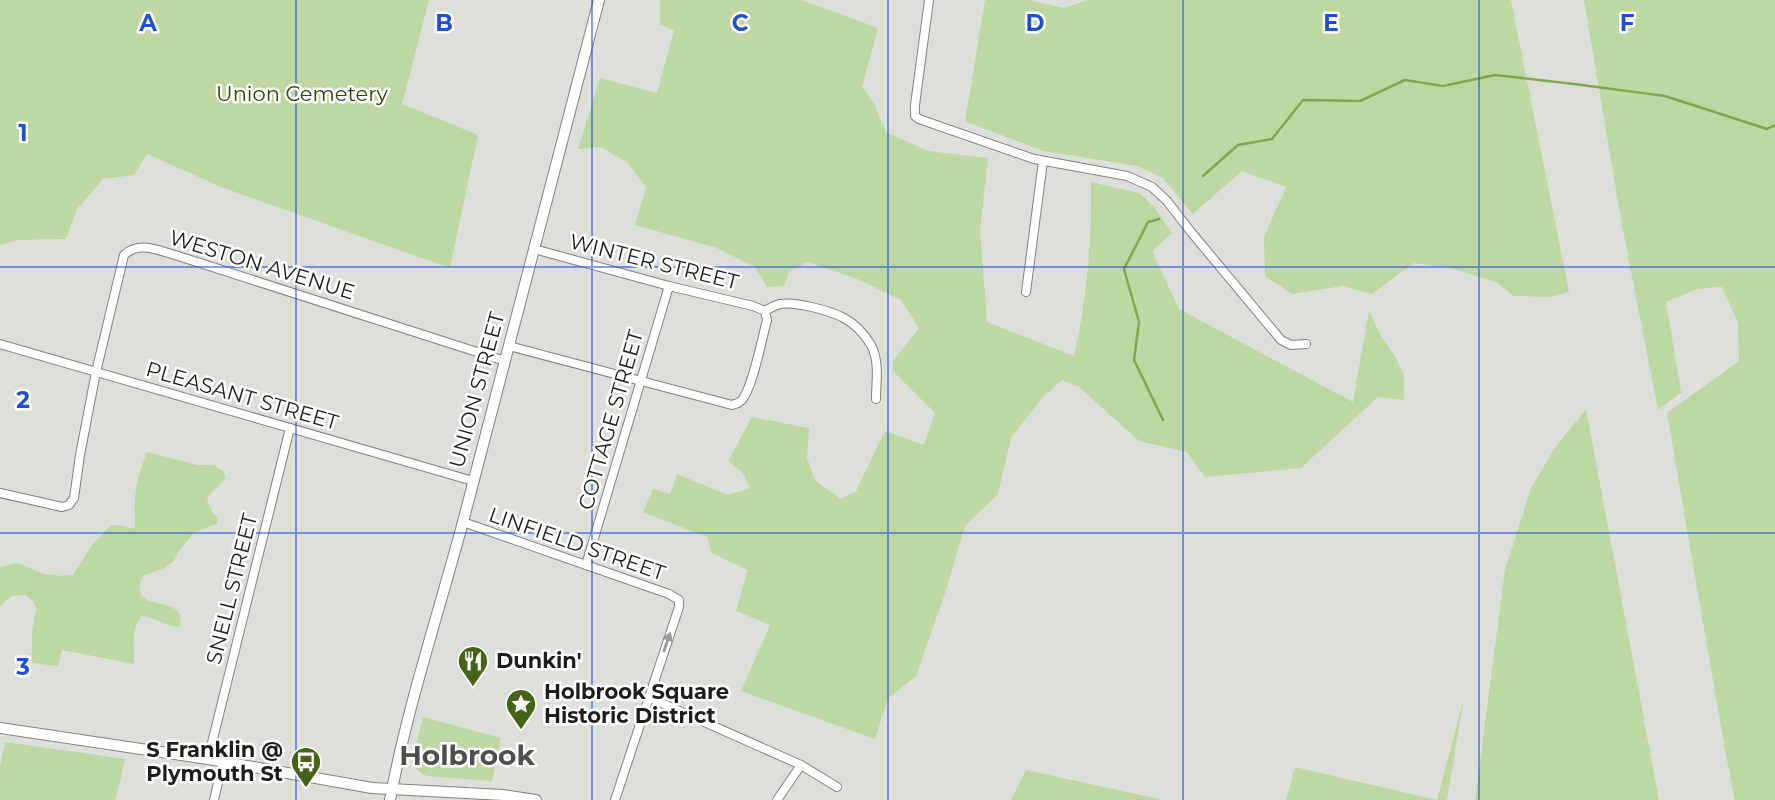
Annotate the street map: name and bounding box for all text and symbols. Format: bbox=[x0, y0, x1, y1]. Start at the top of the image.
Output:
text: A bbox=[138, 9, 157, 37]
text: B bbox=[435, 9, 453, 37]
text: C bbox=[732, 9, 749, 37]
text: D bbox=[1026, 9, 1045, 37]
text: E bbox=[1323, 9, 1339, 37]
text: F bbox=[1620, 9, 1635, 37]
park label: Union Cemetery bbox=[216, 81, 389, 106]
text: 1 bbox=[18, 119, 28, 147]
street label: WESTON AVENUE bbox=[167, 224, 358, 305]
street label: WINTER STREET bbox=[567, 228, 741, 295]
street label: UNION STREET bbox=[444, 309, 509, 471]
street label: COTTAGE STREET bbox=[573, 327, 648, 513]
street label: PLEASANT STREET bbox=[143, 356, 341, 435]
text: 2 bbox=[16, 386, 30, 414]
street label: LINFIELD STREET bbox=[486, 502, 669, 585]
street label: SNELL STREET bbox=[201, 511, 262, 667]
one-way arrow bbox=[662, 631, 673, 652]
restaurant icon: Dunkin' bbox=[456, 644, 490, 688]
place label: Dunkin' bbox=[496, 648, 582, 673]
text: 3 bbox=[15, 653, 30, 681]
place label: Holbrook Square Historic District bbox=[544, 679, 729, 728]
place icon: Holbrook Square Historic District bbox=[504, 687, 538, 731]
place label: S Franklin @ Plymouth St bbox=[146, 737, 283, 786]
district label: Holbrook bbox=[399, 738, 535, 772]
bus stop icon: S Franklin @ Plymouth St bbox=[289, 745, 323, 789]

